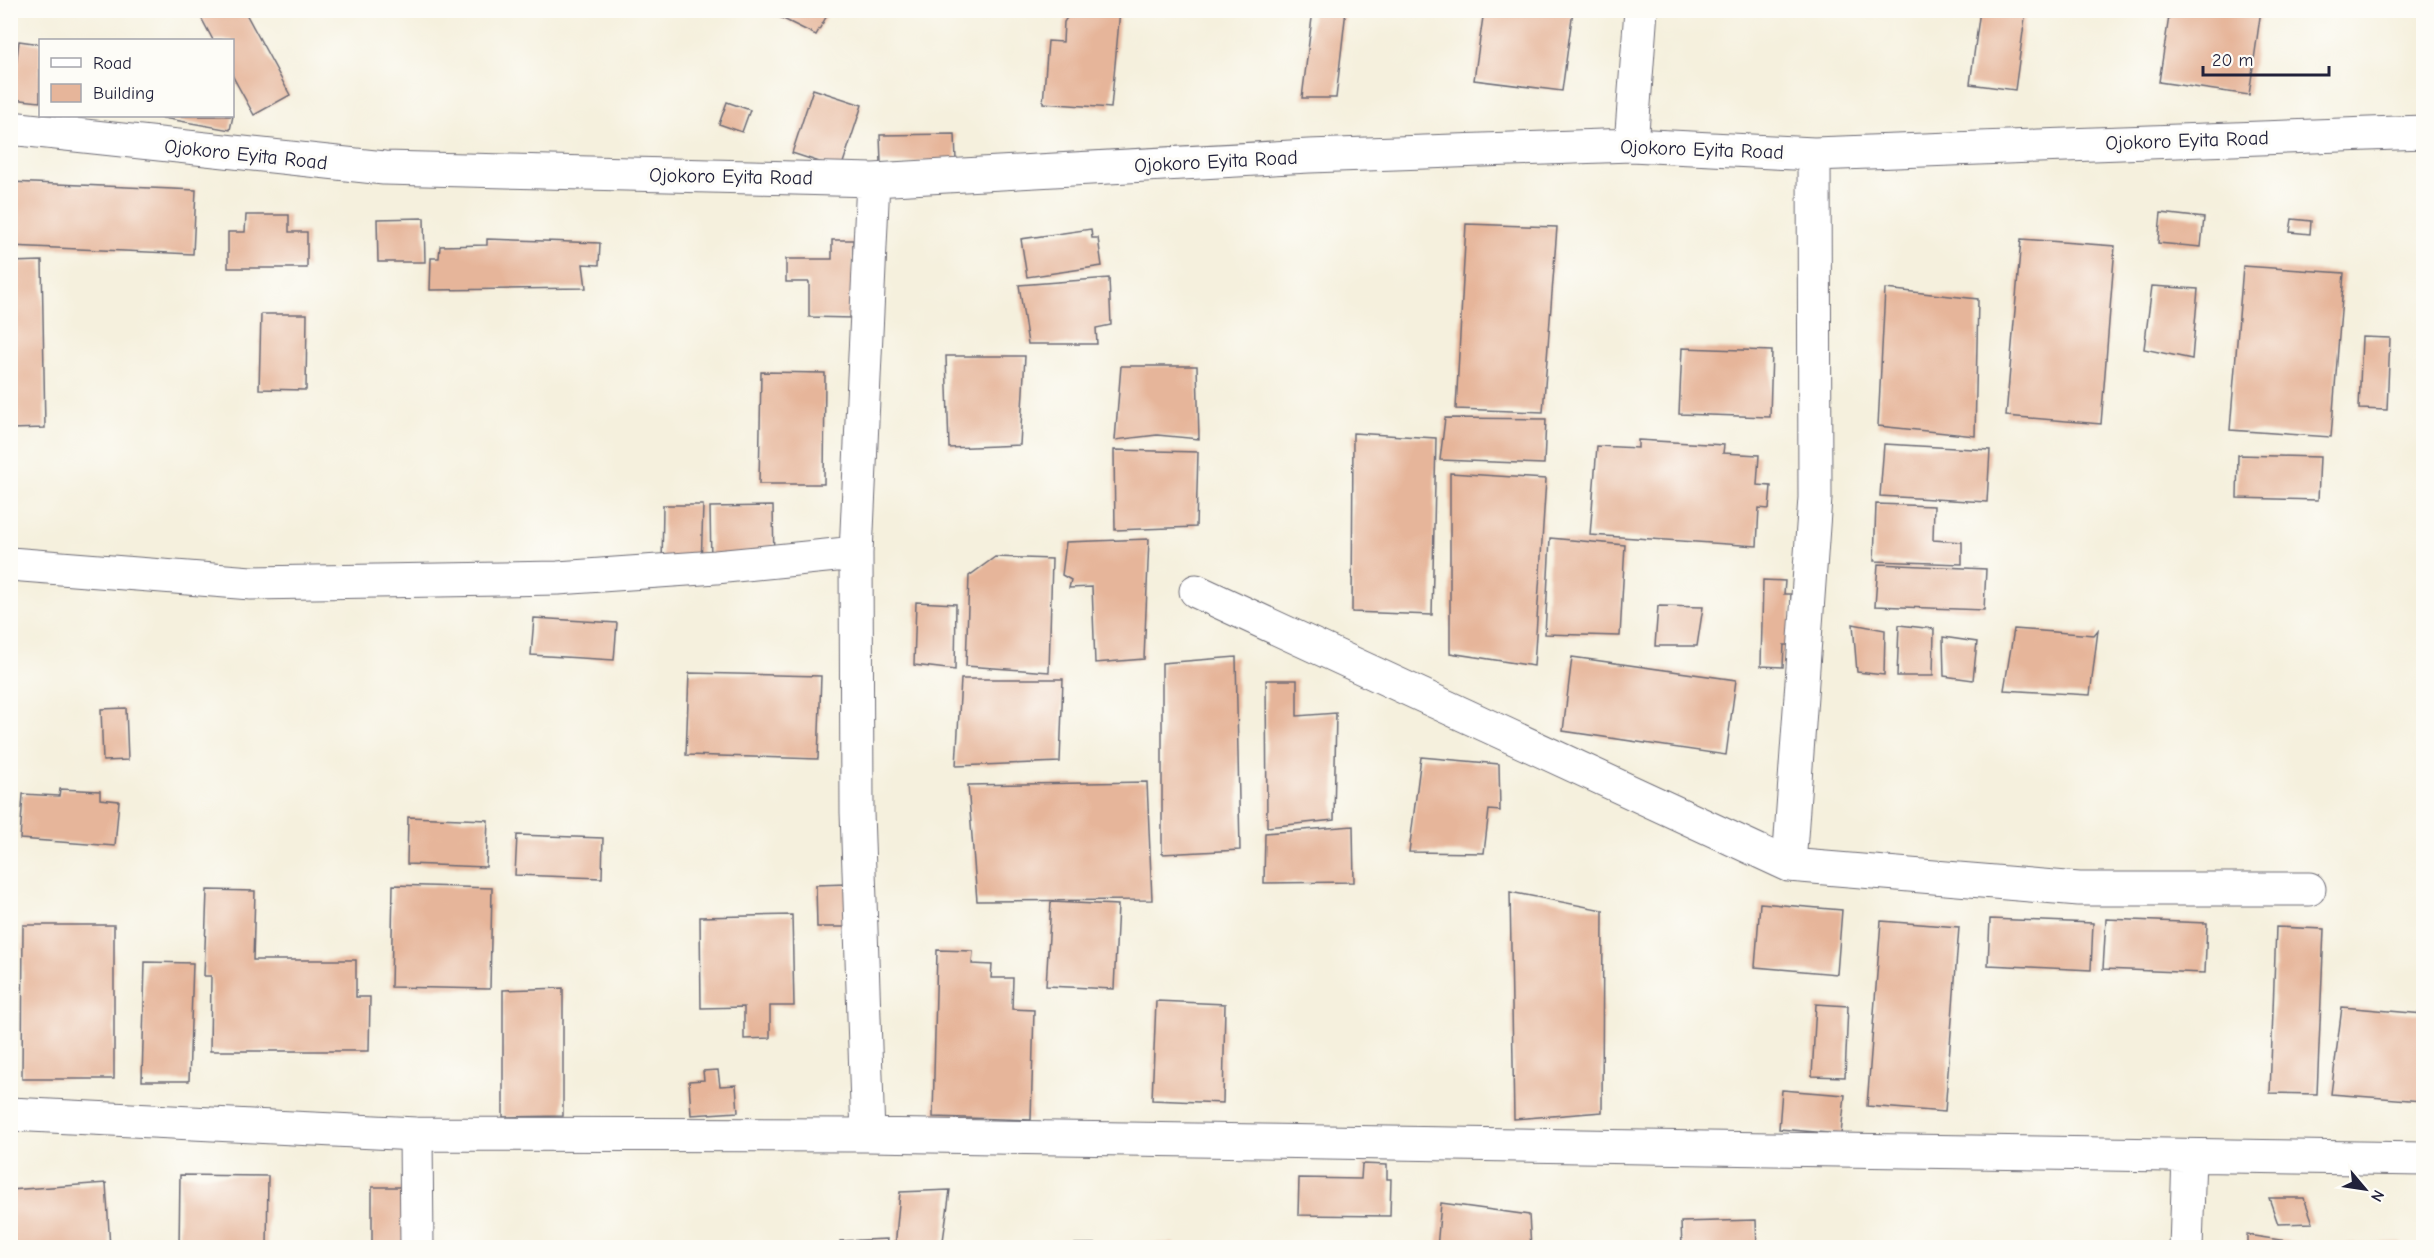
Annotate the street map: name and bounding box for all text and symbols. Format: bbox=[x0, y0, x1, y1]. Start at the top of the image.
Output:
legend bbox=[39, 39, 234, 117]
scale bar bbox=[2203, 39, 2329, 77]
text: 20 m bbox=[2212, 50, 2253, 71]
text: Road bbox=[93, 53, 132, 74]
text: Building bbox=[93, 83, 155, 104]
street label: Ojokoro Eyita Road bbox=[2105, 126, 2269, 155]
street label: Ojokoro Eyita Road bbox=[163, 135, 329, 174]
street label: Ojokoro Eyita Road bbox=[1620, 135, 1784, 164]
street label: Ojokoro Eyita Road bbox=[1134, 146, 1298, 177]
street label: Ojokoro Eyita Road bbox=[649, 164, 813, 189]
north arrow bbox=[2335, 1159, 2395, 1219]
text: N bbox=[2367, 1187, 2388, 1205]

